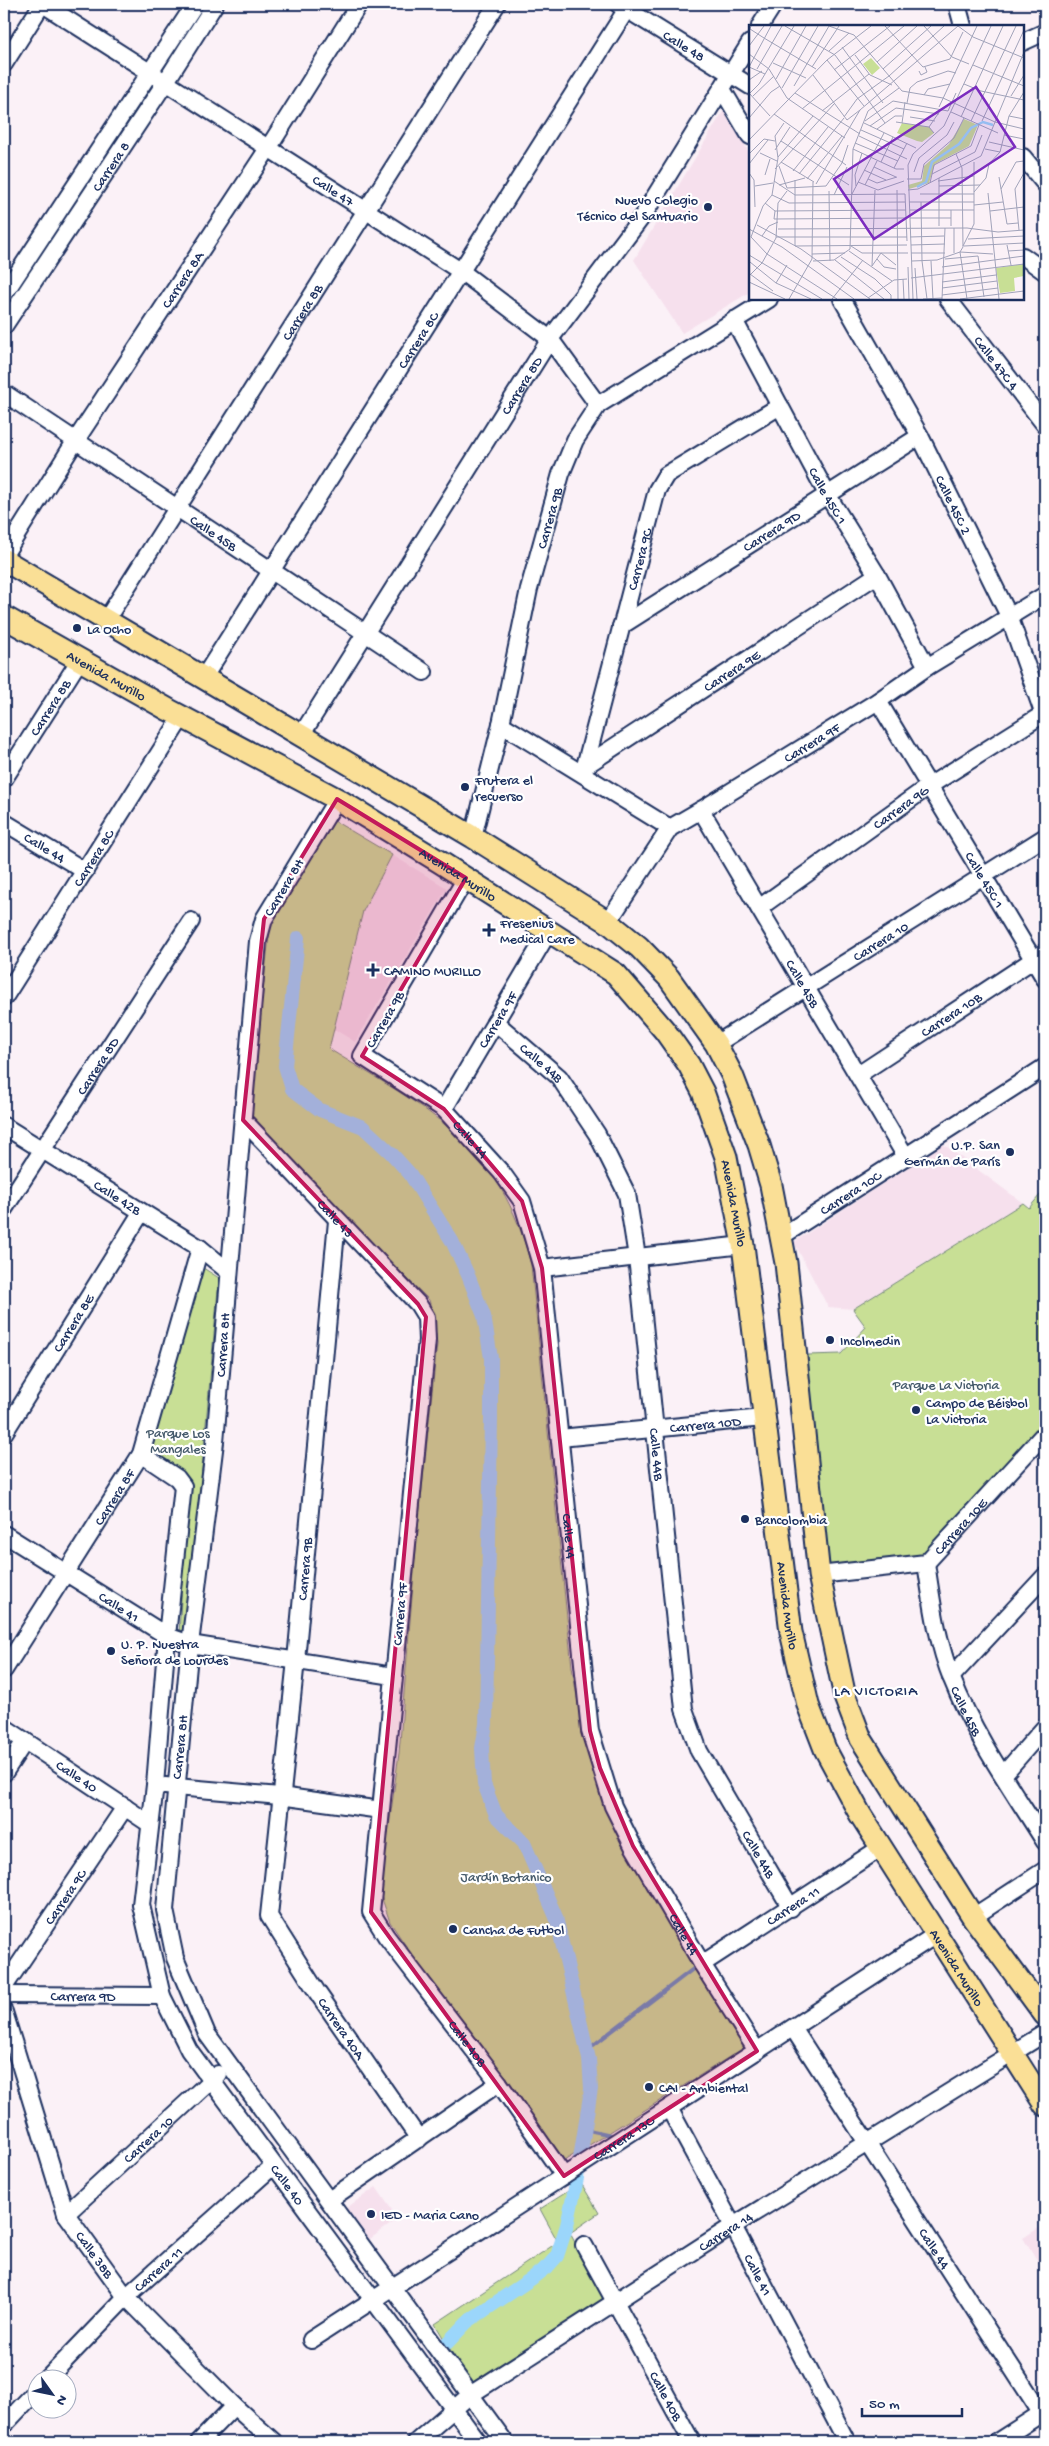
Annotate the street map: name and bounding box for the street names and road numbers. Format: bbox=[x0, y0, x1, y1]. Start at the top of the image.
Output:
street label: Calle 48 bbox=[659, 28, 707, 67]
street label: Carrera 8 bbox=[89, 139, 135, 195]
street label: Calle 47 bbox=[308, 172, 357, 212]
street label: Carrera 8A bbox=[159, 249, 209, 312]
street label: Carrera 8B bbox=[280, 281, 328, 345]
street label: Carrera 8C bbox=[395, 308, 445, 373]
street label: Calle 47C 4 bbox=[969, 334, 1021, 395]
street label: Carrera 8D bbox=[499, 353, 548, 419]
street label: Calle 45C 1 bbox=[803, 465, 849, 528]
street label: Calle 45C 2 bbox=[930, 473, 973, 538]
street label: Carrera 9B bbox=[535, 485, 568, 551]
street label: Carrera 9D bbox=[741, 508, 805, 557]
street label: Calle 45B bbox=[186, 513, 240, 557]
street label: Carrera 9C bbox=[625, 526, 658, 593]
street label: Carrera 9E bbox=[701, 647, 765, 697]
street label: Avenida Murillo bbox=[63, 648, 148, 706]
street label: Carrera 8B bbox=[28, 677, 76, 740]
street label: Carrera 9F bbox=[781, 720, 845, 768]
street label: Carrera 9G bbox=[871, 782, 934, 834]
street label: Carrera 8C bbox=[71, 826, 120, 891]
street label: Calle 44 bbox=[20, 830, 68, 868]
street label: Avenida Murillo bbox=[415, 845, 499, 907]
street label: Calle 45C 1 bbox=[960, 849, 1006, 912]
street label: Carrera 8H bbox=[261, 856, 309, 920]
street label: Carrera 10 bbox=[851, 919, 912, 967]
street label: Calle 45B bbox=[780, 957, 822, 1012]
street label: Carrera 9B bbox=[363, 988, 410, 1052]
street label: Carrera 9F bbox=[476, 989, 523, 1052]
street label: Carrera 10B bbox=[918, 989, 986, 1042]
street label: Carrera 8D bbox=[74, 1034, 125, 1099]
street label: Calle 44B bbox=[515, 1041, 567, 1087]
street label: Calle 44 bbox=[448, 1118, 491, 1163]
street label: Avenida Murillo bbox=[716, 1159, 749, 1249]
street label: Carrera 10C bbox=[818, 1168, 887, 1220]
street label: Calle 42B bbox=[90, 1178, 144, 1221]
street label: Calle 43 bbox=[312, 1197, 356, 1242]
street label: Carrera 8E bbox=[50, 1291, 100, 1356]
street label: Carrera 8H bbox=[214, 1312, 235, 1378]
street label: Carrera 10D bbox=[669, 1414, 743, 1438]
street label: Calle 44B bbox=[644, 1427, 666, 1482]
street label: Carrera 8F bbox=[92, 1466, 141, 1530]
street label: Carrera 10E bbox=[932, 1495, 993, 1559]
street label: Calle 44 bbox=[557, 1513, 578, 1560]
street label: Carrera 9B bbox=[295, 1536, 318, 1601]
street label: Avenida Murillo bbox=[771, 1561, 801, 1652]
street label: Carrera 9F bbox=[390, 1581, 413, 1646]
street label: Calle 41 bbox=[95, 1589, 141, 1627]
street label: Calle 45B bbox=[945, 1684, 984, 1740]
street label: Carrera 8H bbox=[170, 1713, 193, 1780]
street label: Calle 40 bbox=[52, 1758, 100, 1798]
street label: Calle 44B bbox=[736, 1828, 778, 1883]
street label: Carrera 9C bbox=[42, 1866, 92, 1929]
street label: Carrera 11 bbox=[764, 1884, 824, 1931]
street label: Calle 44 bbox=[663, 1911, 701, 1959]
street label: Avenida Murillo bbox=[924, 1927, 986, 2010]
street label: Carrera 9D bbox=[51, 1989, 116, 2007]
street label: Carrera 40A bbox=[313, 1995, 368, 2064]
street label: Calle 40B bbox=[443, 2018, 490, 2072]
street label: Carrera 10 bbox=[121, 2113, 178, 2168]
street label: Carrera 13C bbox=[591, 2113, 659, 2166]
street label: Calle 40 bbox=[265, 2162, 307, 2210]
street label: Carrera 14 bbox=[696, 2210, 757, 2257]
street label: Calle 44 bbox=[913, 2226, 952, 2274]
street label: Calle 38B bbox=[70, 2229, 116, 2283]
street label: Carrera 11 bbox=[131, 2244, 187, 2297]
street label: Calle 41 bbox=[738, 2252, 774, 2299]
street label: Calle 40B bbox=[644, 2369, 685, 2425]

